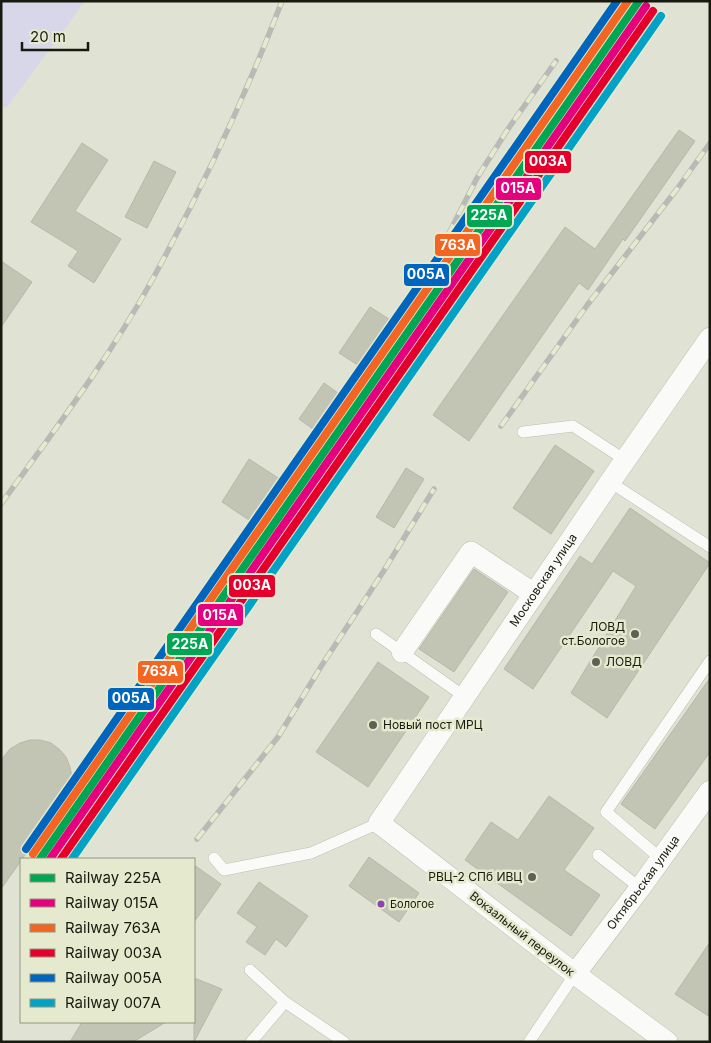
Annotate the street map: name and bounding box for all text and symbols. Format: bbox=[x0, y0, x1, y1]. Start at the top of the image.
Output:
scale bar bbox=[22, 20, 89, 52]
text: 20 m bbox=[30, 27, 66, 46]
line badge: 003А bbox=[524, 150, 572, 174]
text: 003А bbox=[529, 152, 568, 169]
line badge: 015А bbox=[495, 177, 542, 201]
text: 015А bbox=[501, 179, 536, 196]
line badge: 225А bbox=[466, 204, 513, 228]
text: 225А bbox=[470, 206, 508, 223]
line badge: 763А bbox=[434, 233, 481, 257]
text: 763А bbox=[440, 236, 477, 253]
line badge: 005А bbox=[403, 263, 450, 287]
text: 005А bbox=[407, 265, 446, 282]
street label: Московская улица bbox=[506, 530, 580, 629]
line badge: 003А bbox=[228, 574, 276, 598]
text: 003А bbox=[233, 576, 272, 593]
line badge: 015А bbox=[197, 603, 244, 627]
text: 015А bbox=[203, 606, 238, 623]
place label: ЛОВД ст.Бологое bbox=[562, 619, 625, 648]
marker: ЛОВД ст.Бологое bbox=[629, 628, 641, 640]
line badge: 225А bbox=[166, 632, 213, 656]
text: 225А bbox=[171, 635, 209, 652]
place label: ЛОВД bbox=[606, 654, 642, 669]
marker: ЛОВД bbox=[590, 656, 602, 668]
line badge: 763А bbox=[137, 660, 184, 684]
text: 763А bbox=[142, 662, 179, 679]
line badge: 005А bbox=[107, 687, 155, 711]
text: 005А bbox=[112, 689, 151, 706]
place label: Новый пост МРЦ bbox=[383, 717, 483, 732]
marker: Новый пост МРЦ bbox=[367, 719, 379, 731]
street label: Октябрьская улица bbox=[603, 832, 682, 933]
legend bbox=[20, 858, 195, 1023]
text: Railway 225А bbox=[65, 868, 161, 887]
place label: РВЦ-2 СПб ИВЦ bbox=[428, 869, 522, 884]
marker: РВЦ-2 СПб ИВЦ bbox=[526, 871, 538, 883]
street label: Вокзальный переулок bbox=[467, 888, 578, 980]
text: Railway 015А bbox=[65, 893, 158, 912]
place label: Бологое bbox=[390, 897, 434, 911]
marker: Бологое bbox=[376, 899, 386, 909]
text: Railway 763А bbox=[65, 918, 161, 937]
text: Railway 003А bbox=[65, 943, 162, 962]
text: Railway 005А bbox=[65, 968, 162, 987]
text: Railway 007А bbox=[65, 993, 161, 1012]

